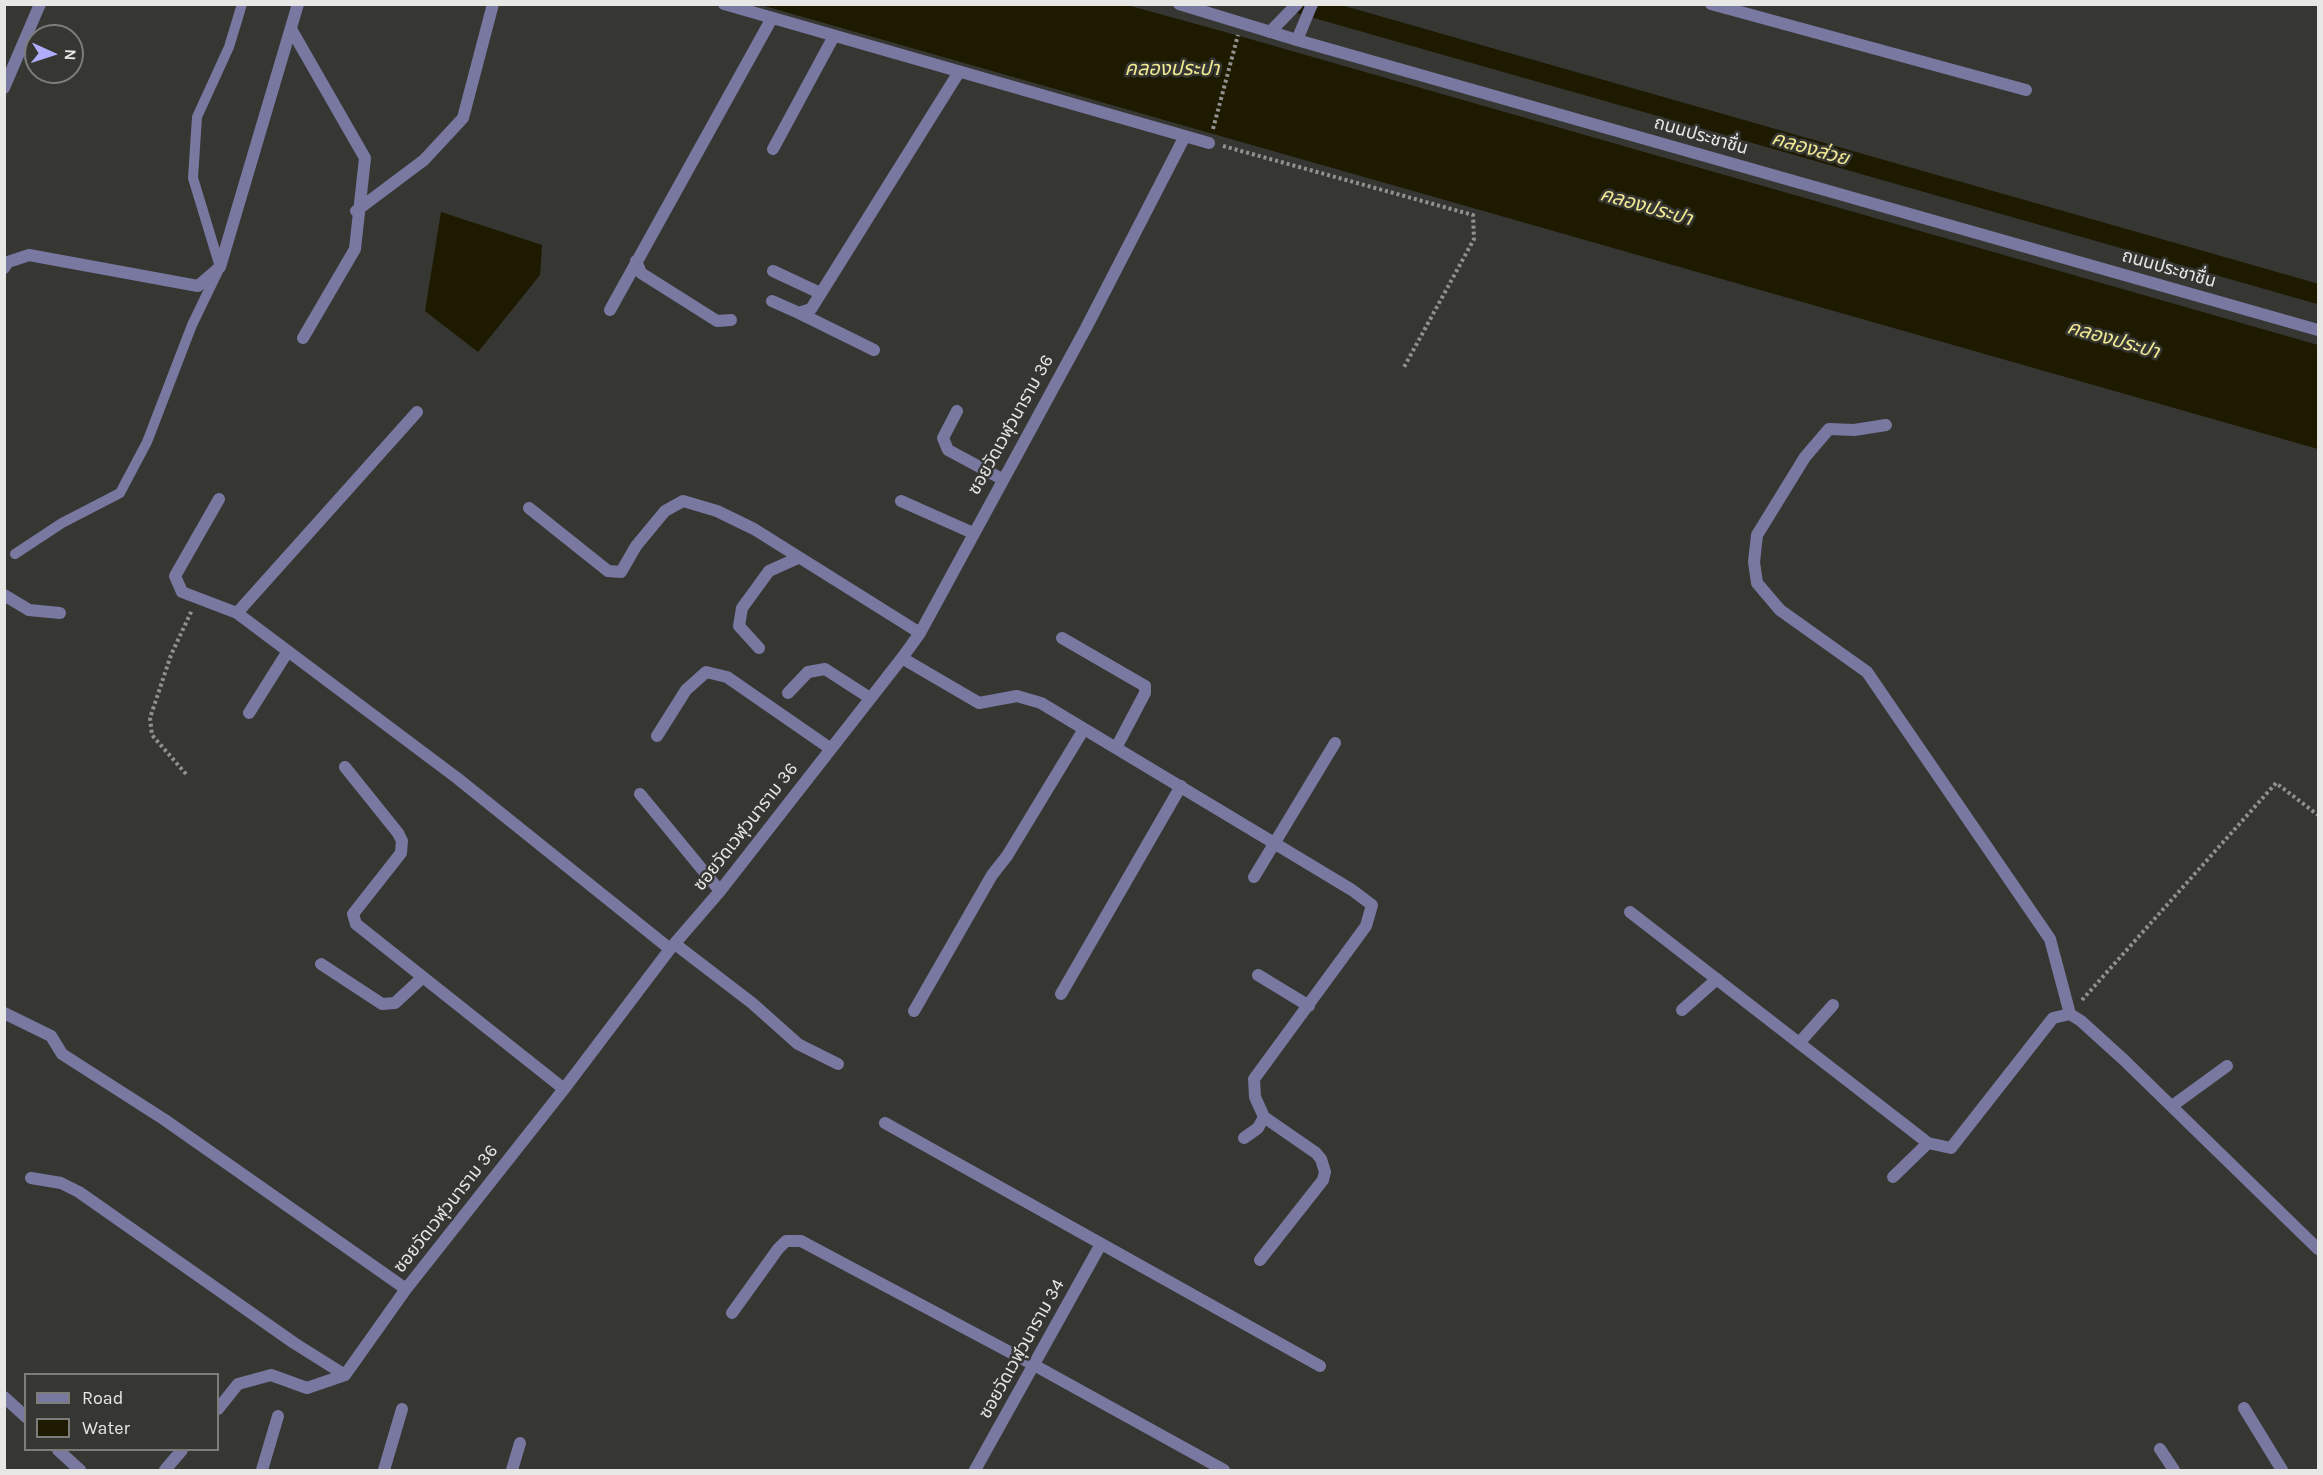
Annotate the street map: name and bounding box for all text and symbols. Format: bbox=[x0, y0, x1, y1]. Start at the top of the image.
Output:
north arrow bbox=[24, 24, 84, 84]
text: N bbox=[61, 49, 80, 61]
water label: คลองประปา bbox=[1125, 57, 1219, 81]
street label: ถนนประชาชื่น bbox=[1651, 112, 1751, 160]
water label: คลองส่วย bbox=[1769, 127, 1851, 171]
water label: คลองประปา bbox=[1597, 182, 1695, 232]
street label: ถนนประชาชื่น bbox=[2119, 245, 2219, 293]
water label: คลองประปา bbox=[2064, 315, 2162, 365]
street label: ซอยวัดเวฬุวนาราม 36 bbox=[964, 351, 1058, 499]
street label: ซอยวัดเวฬุวนาราม 36 bbox=[689, 759, 803, 895]
street label: ซอยวัดเวฬุวนาราม 36 bbox=[389, 1141, 503, 1277]
street label: ซอยวัดเวฬุวนาราม 34 bbox=[975, 1275, 1069, 1423]
legend bbox=[24, 1373, 219, 1451]
text: Road bbox=[82, 1387, 123, 1409]
text: Water bbox=[82, 1417, 130, 1439]

